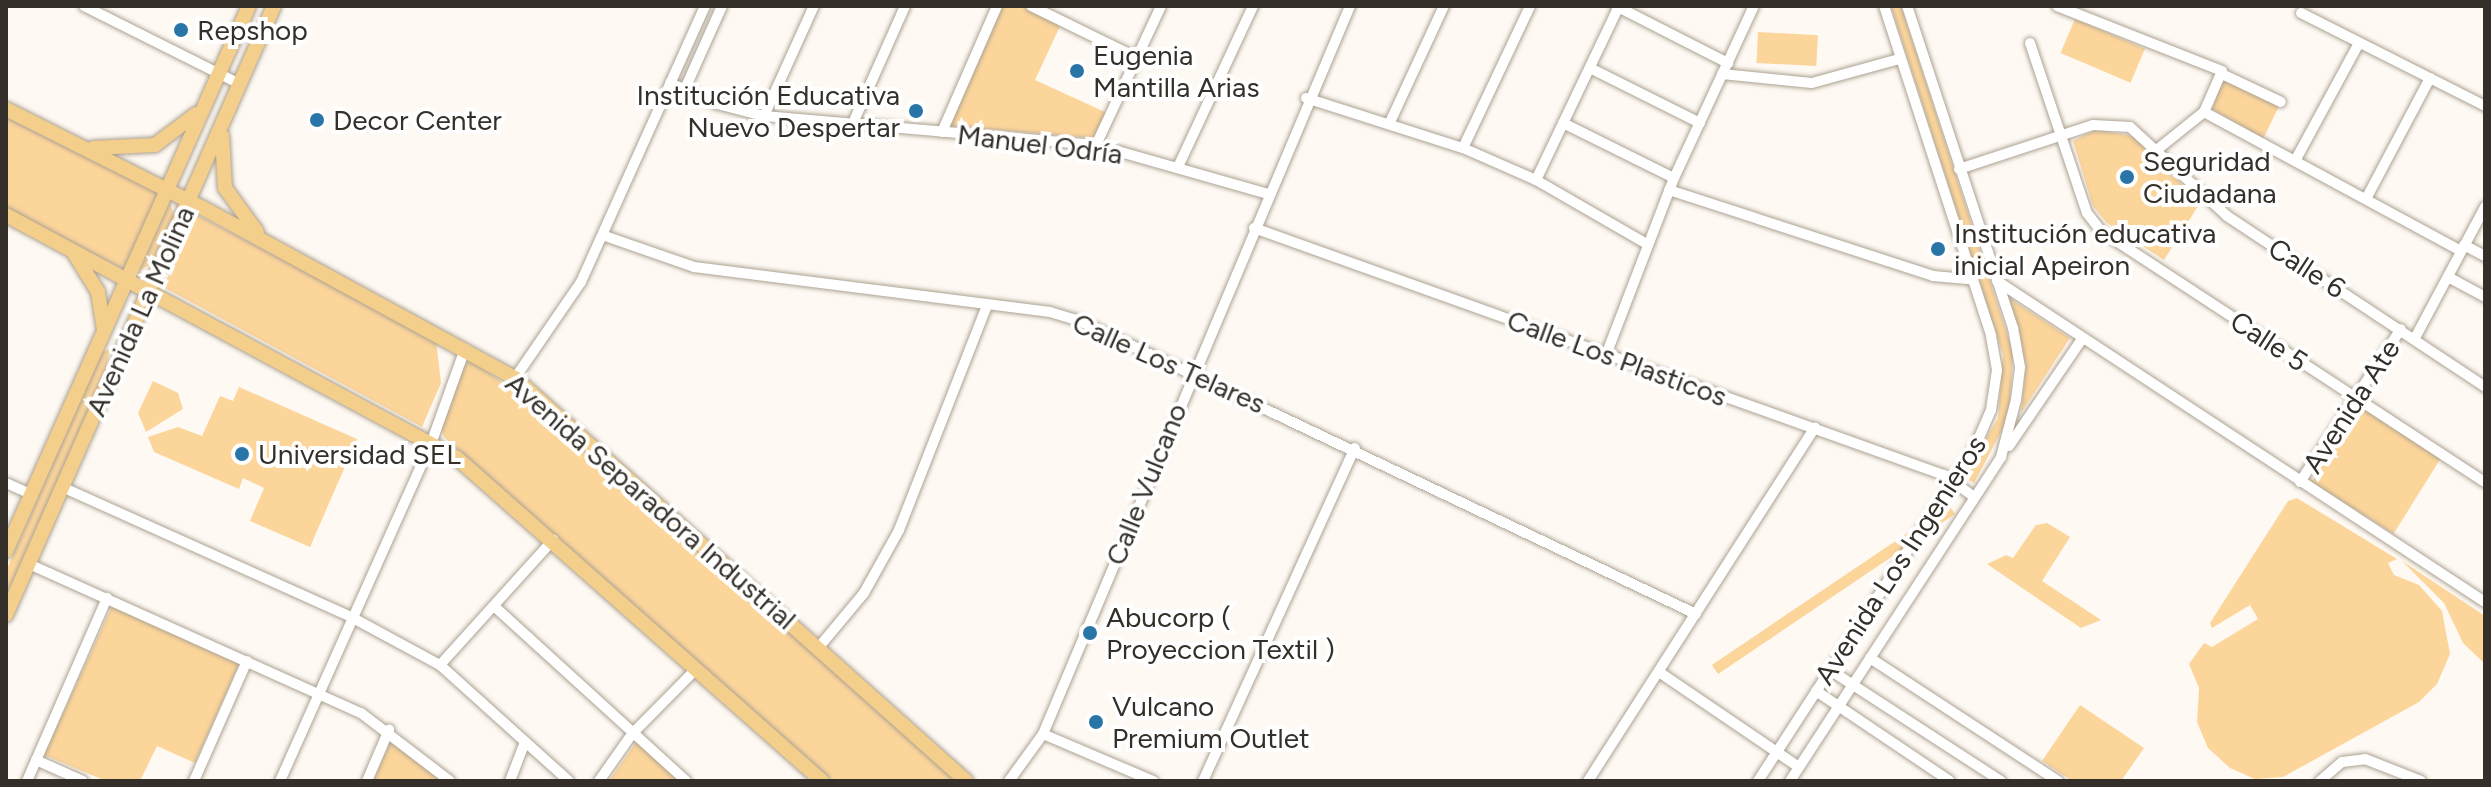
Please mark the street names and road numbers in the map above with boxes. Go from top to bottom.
street label: Manuel Odría [956,117,1124,171]
street label: Avenida La Molina [79,201,201,421]
street label: Calle 6 [2262,231,2352,305]
street label: Calle Los Plasticos [1503,303,1731,413]
street label: Calle 5 [2224,304,2314,378]
street label: Calle Los Telares [1068,306,1270,420]
street label: Avenida Ate [2295,333,2407,479]
street label: Avenida Separadora Industrial [499,366,803,636]
street label: Calle Vulcano [1098,398,1194,570]
street label: Avenida Los Ingenieros [1807,429,1993,691]

